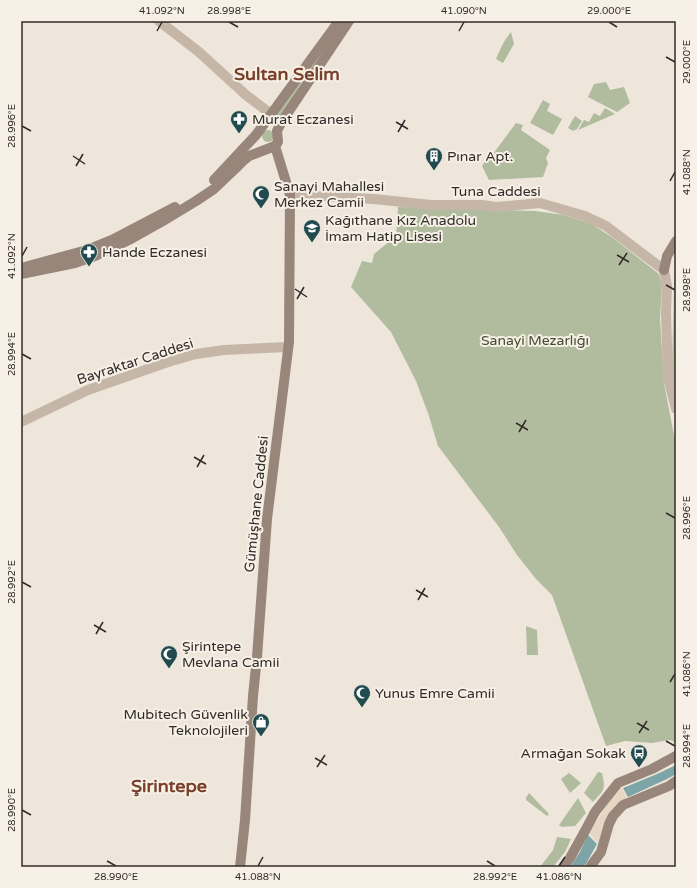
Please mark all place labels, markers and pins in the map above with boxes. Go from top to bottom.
pharmacy icon: Murat Eczanesi [229,109,249,134]
place label: Murat Eczanesi [252,111,354,128]
building icon: Pınar Apt. [424,146,444,171]
place label: Pınar Apt. [447,148,513,165]
place label: Sanayi Mahallesi Merkez Camii [274,178,384,211]
mosque icon: Sanayi Mahallesi Merkez Camii [251,184,271,209]
place label: Kağıthane Kız Anadolu İmam Hatip Lisesi [325,212,476,245]
school or university icon: Kağıthane Kız Anadolu İmam Hatip Lisesi [302,218,322,243]
pharmacy icon: Hande Eczanesi [79,242,99,267]
place label: Hande Eczanesi [102,244,207,261]
place label: Şirintepe Mevlana Camii [182,638,279,671]
mosque icon: Şirintepe Mevlana Camii [159,644,179,669]
mosque icon: Yunus Emre Camii [352,683,372,708]
place label: Yunus Emre Camii [375,685,495,702]
place label: Mubitech Güvenlik Teknolojileri [124,706,248,739]
shop icon: Mubitech Güvenlik Teknolojileri [251,712,271,737]
bus stop icon: Armağan Sokak [629,743,649,768]
place label: Armağan Sokak [521,745,626,762]

